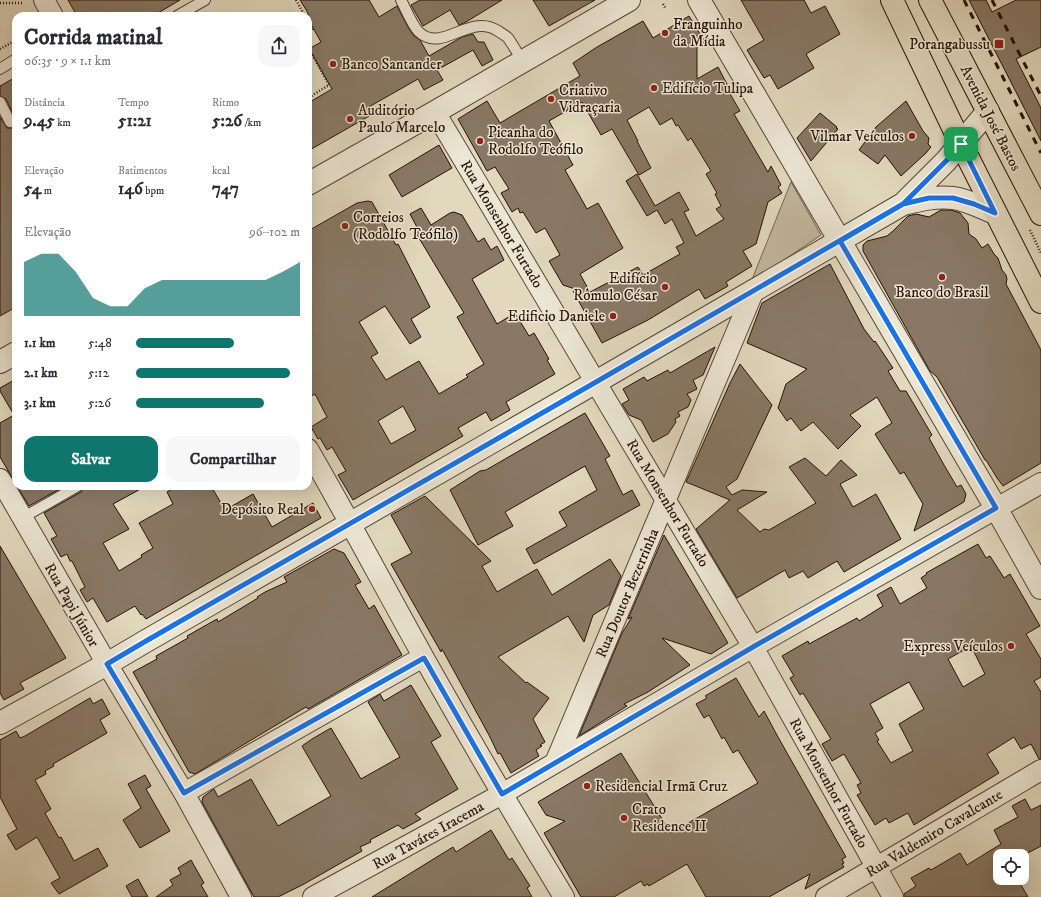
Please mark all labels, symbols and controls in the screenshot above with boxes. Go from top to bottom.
place label: Franguinho da Mídia [673,15,743,51]
text: Corrida matinal [24,24,162,51]
button: share [258,25,300,67]
marker: Franguinho da Mídia [660,28,670,38]
place label: Porangabussu [909,35,990,54]
marker: Porangabussu [993,38,1005,50]
text: 06:35 · 9 × 1.1 km [24,53,111,69]
place label: Banco Santander [341,55,442,74]
marker: Banco Santander [328,59,338,69]
street label: Avenida José Bastos [956,62,1025,174]
place label: Edifício Tulipa [662,79,754,98]
place label: Criativo Vidraçaria [558,81,621,117]
marker: Edifício Tulipa [649,83,659,93]
marker: Criativo Vidraçaria [546,94,556,104]
text: Distância [24,96,65,110]
text: Tempo [118,96,149,110]
text: Ritmo [212,96,239,110]
place label: Auditório Paulo Marcelo [358,101,445,137]
text: 9.45 [24,110,55,132]
text: 51:21 [118,110,152,132]
text: 5:26 [212,110,242,132]
marker: Auditório Paulo Marcelo [345,114,355,124]
text: km [55,116,71,130]
text: /km [242,116,261,130]
place label: Picanha do Rodolfo Teófilo [488,123,583,159]
place label: Vilmar Veículos [810,127,904,146]
pin [944,127,978,161]
marker: Vilmar Veículos [907,131,917,141]
icon: arrive [950,133,972,155]
marker: Picanha do Rodolfo Teófilo [475,136,485,146]
street label: Rua Monsenhor Furtado [456,157,547,292]
text: Elevação [24,164,64,178]
text: Batimentos [118,164,167,178]
text: kcal [212,164,230,178]
text: 54 [24,178,41,200]
text: 146 [118,178,143,200]
text: 747 [212,178,239,200]
text: m [41,184,52,198]
text: bpm [143,184,164,198]
place label: Correios (Rodolfo Teófilo) [353,208,458,244]
marker: Correios (Rodolfo Teófilo) [340,221,350,231]
text: Elevação [24,224,71,240]
text: 96–102 m [249,224,300,240]
place label: Edifício Rômulo César [573,269,657,305]
marker: Banco do Brasil [937,272,947,282]
marker: Edifício Rômulo César [660,282,670,292]
place label: Banco do Brasil [895,283,989,302]
place label: Edificio Daniele [508,307,605,326]
marker: Edificio Daniele [608,311,618,321]
text: 1.1 km [24,335,56,351]
text: 5:48 [88,335,112,351]
text: 2.1 km [24,365,57,381]
text: 5:12 [88,365,109,381]
text: 3.1 km [24,395,56,411]
text: 5:26 [88,395,111,411]
button: Salvar [24,436,158,482]
button: Compartilhar [166,436,300,482]
street label: Rua Monsenhor Furtado [622,436,713,571]
place label: Depósito Real [221,500,304,519]
marker: Depósito Real [307,504,317,514]
street label: Rua Doutor Bezerrinha [592,525,664,661]
street label: Rua Papi Júnior [40,560,103,651]
place label: Express Veículos [903,637,1003,656]
marker: Express Veículos [1006,641,1016,651]
street label: Rua Monsenhor Furtado [785,715,872,852]
place label: Residencial Irmã Cruz [595,777,728,796]
marker: Residencial Irmã Cruz [582,781,592,791]
street label: Rua Valdemiro Cavalcante [862,785,1006,882]
street label: Rua Taváres Iracema [369,797,488,874]
place label: Crato Residence II [632,800,707,836]
marker: Crato Residence II [619,813,629,823]
map controls [993,849,1029,885]
button: locate [993,849,1029,885]

